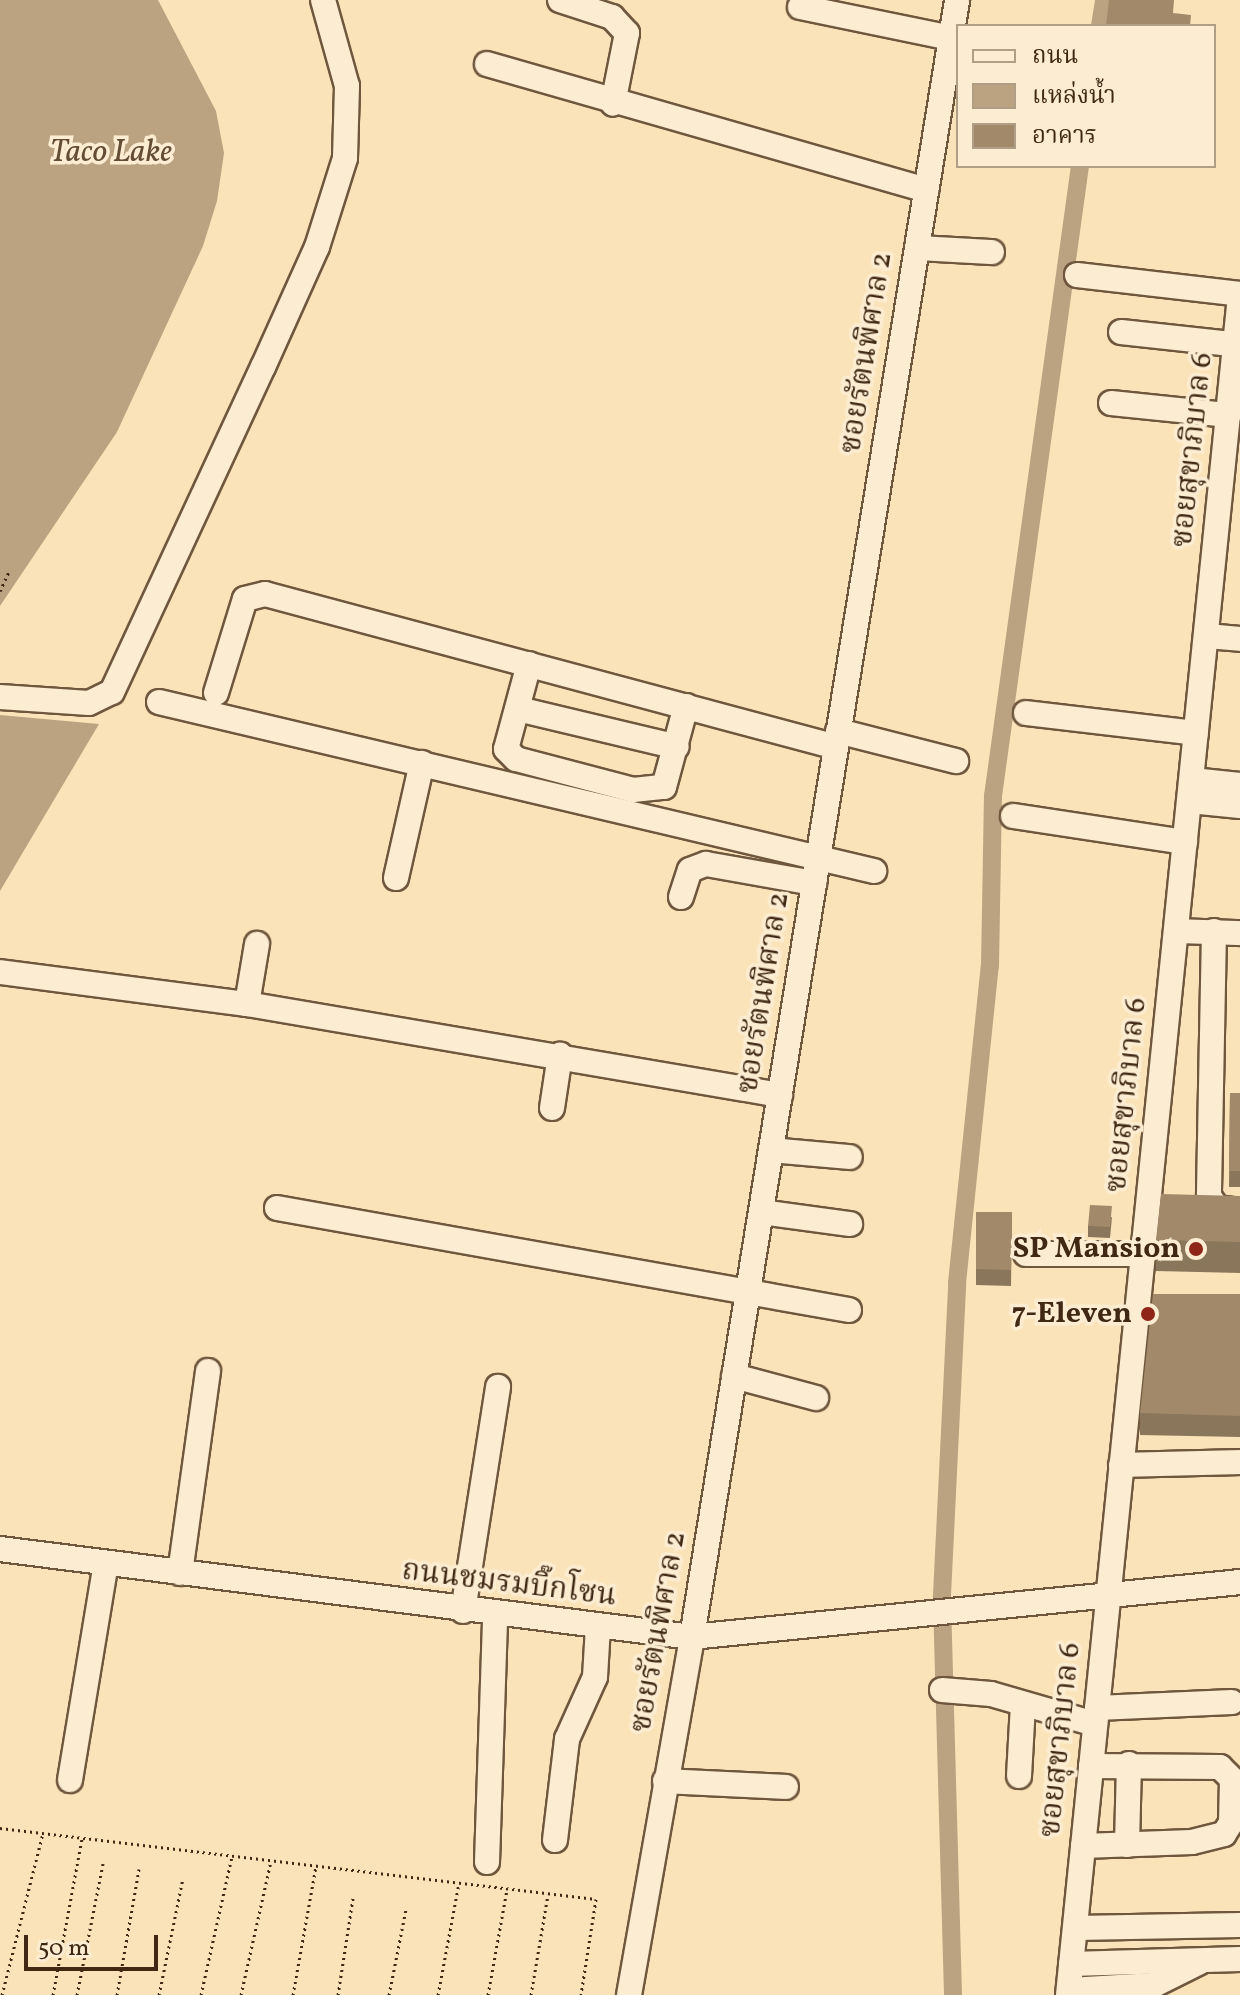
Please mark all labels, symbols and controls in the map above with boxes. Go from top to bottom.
legend [956,24,1216,168]
text: ถนน [1032,40,1078,74]
text: แหล่งน้ำ [1032,80,1116,114]
text: อาคาร [1032,120,1097,154]
water label: Taco Lake [50,134,172,172]
street label: ซอยรัตนพิศาล 2 [833,250,901,456]
street label: ซอยสุขาภิบาล 6 [1165,351,1221,549]
street label: ซอยรัตนพิศาล 2 [730,890,798,1096]
street label: ซอยสุขาภิบาล 6 [1099,996,1155,1194]
place label: SP Mansion [1013,1231,1180,1267]
marker: SP Mansion [1187,1240,1205,1258]
place label: 7-Eleven [1012,1296,1132,1332]
marker: 7-Eleven [1139,1305,1157,1323]
street label: ซอยรัตนพิศาล 2 [624,1529,694,1735]
street label: ถนนชมรมบิ๊กโซน [400,1553,618,1615]
street label: ซอยสุขาภิบาล 6 [1033,1641,1089,1839]
scale bar [28,1919,162,1969]
text: 50 m [38,1932,90,1966]

